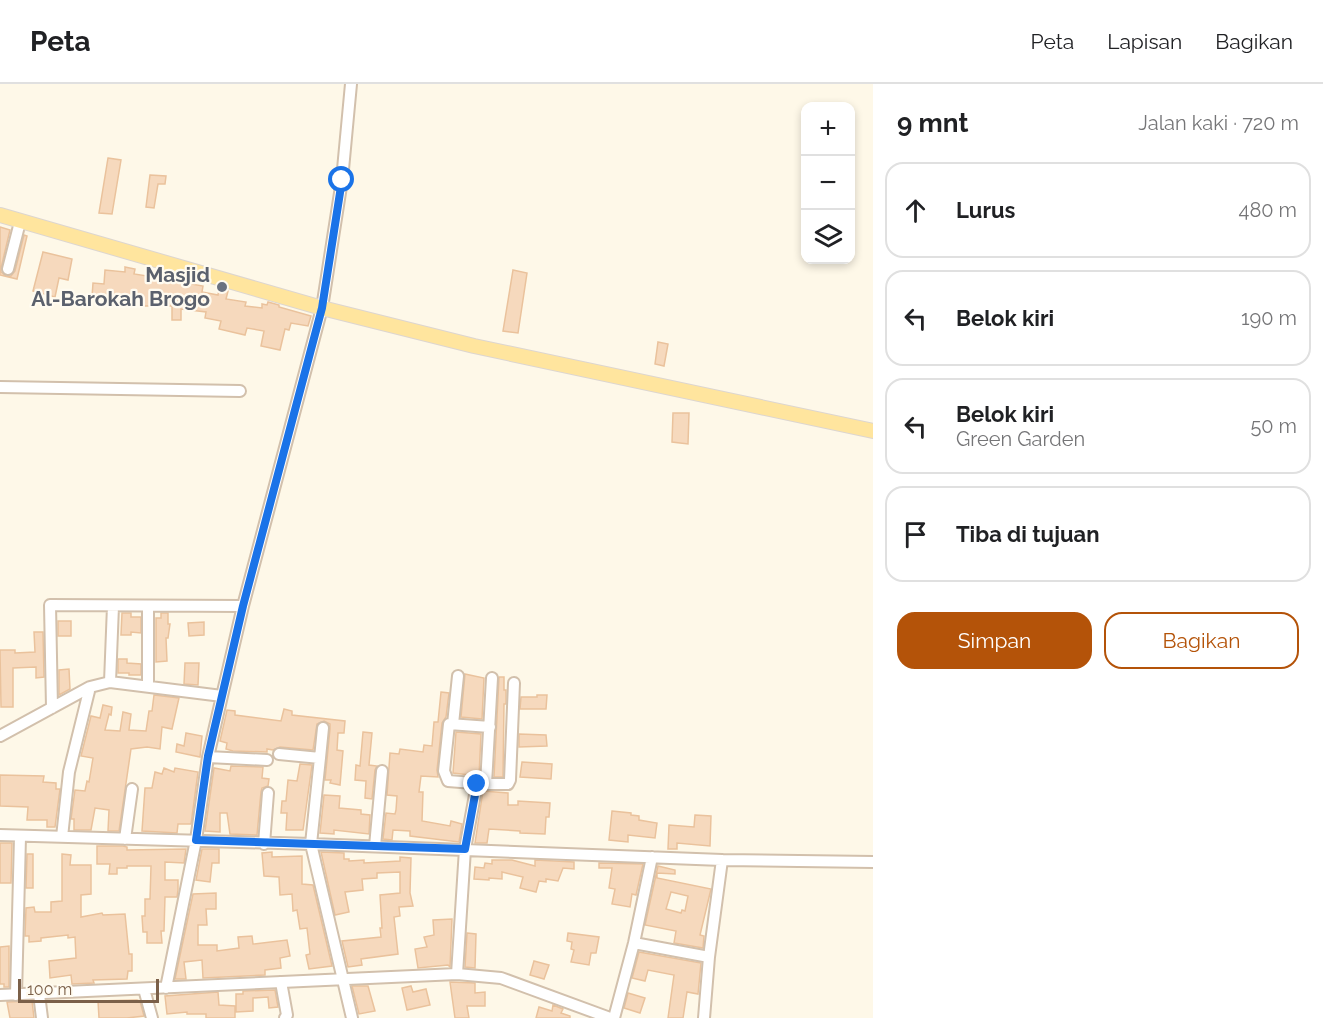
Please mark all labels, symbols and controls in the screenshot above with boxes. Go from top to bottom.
text: Peta [30,25,91,58]
text: Peta [1031,29,1074,54]
text: Lapisan [1107,29,1182,54]
text: Bagikan [1215,29,1293,54]
map controls [801,102,855,264]
button: + [801,102,855,156]
text: 9 mnt [897,108,968,138]
text: Jalan kaki · 720 m [1138,111,1299,135]
button: − [801,156,855,210]
route start [328,166,354,192]
icon: ahead [899,194,932,227]
text: Lurus [956,197,1015,223]
text: 480 m [1239,198,1297,222]
button: layers [801,210,855,264]
place label: Masjid Al-Barokah Brogo [31,262,210,311]
marker: Masjid Al-Barokah Brogo [215,280,229,294]
icon: left [899,302,932,335]
text: Belok kiri [956,305,1054,331]
text: 190 m [1241,306,1297,330]
text: Belok kiri [956,401,1054,427]
icon: left [899,410,932,443]
text: 50 m [1250,414,1297,438]
text: Green Garden [956,427,1085,451]
icon: arrive [899,518,932,551]
text: Tiba di tujuan [956,521,1099,547]
button: Simpan [897,612,1092,669]
button: Bagikan [1104,612,1299,669]
route end [463,770,489,796]
scale bar [18,976,159,1004]
text: 100 m [27,980,72,999]

